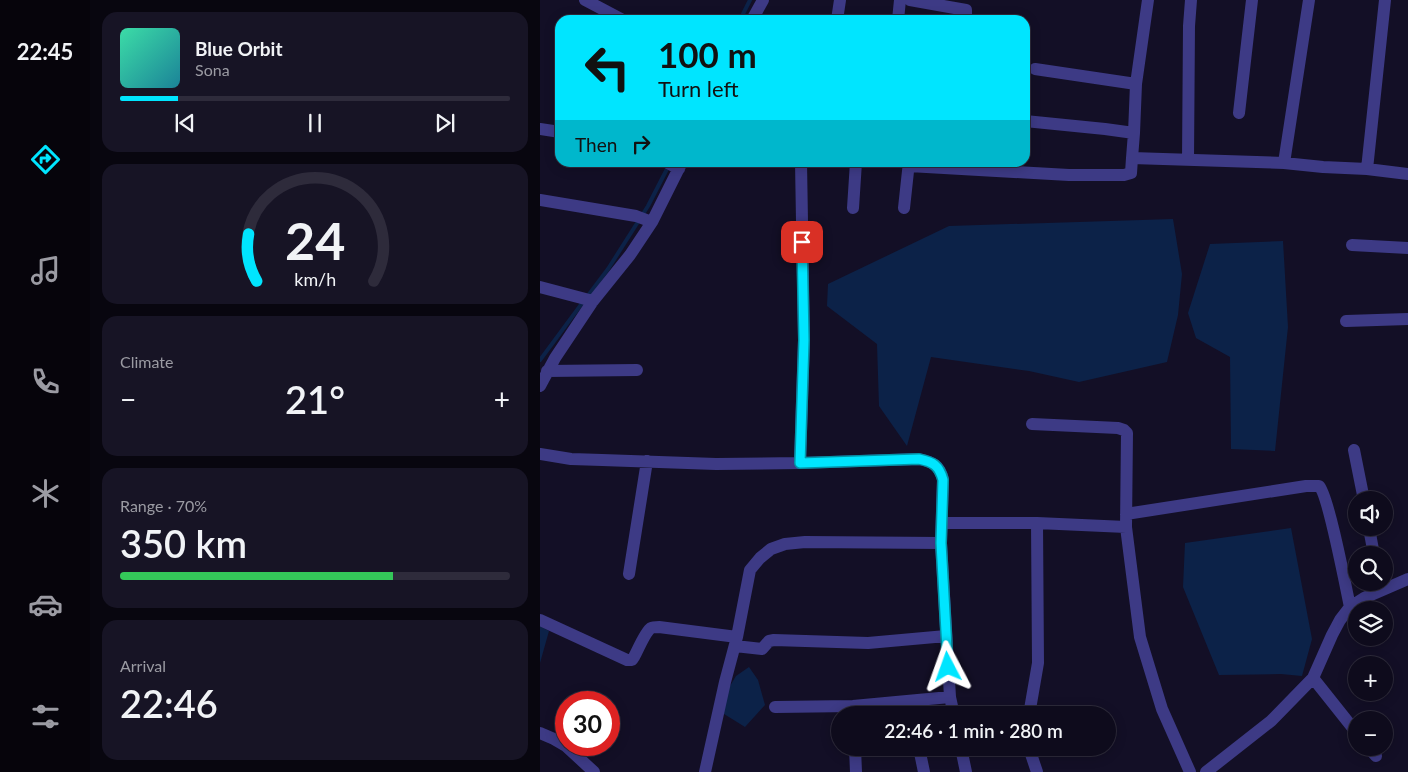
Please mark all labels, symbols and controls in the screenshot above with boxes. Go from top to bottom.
text: 100 m [658,33,757,75]
icon: left [575,35,640,100]
text: Blue Orbit [195,37,283,60]
text: 22:45 [17,38,73,65]
text: Sona [195,60,230,79]
text: Turn left [658,75,739,102]
icon: previous [171,109,199,137]
icon: pause [301,109,329,137]
icon: next [431,109,459,137]
icon: right [627,130,655,158]
text: Then [575,133,617,156]
icon: directions [28,142,63,177]
text: 24 [285,209,345,271]
pin [781,221,823,263]
icon: arrive [788,228,816,256]
icon: music [28,253,63,288]
text: km/h [294,268,336,290]
text: Climate [120,352,173,371]
icon: phone [28,364,63,399]
text: 21° [285,376,345,422]
text: − [120,382,136,416]
text: + [494,382,510,416]
icon: climate [28,476,63,511]
map controls [1348,491,1393,756]
button: sound [1348,491,1393,536]
text: Range · 70% [120,496,207,515]
text: 350 km [120,520,247,566]
button: search [1348,546,1393,591]
icon: car [28,587,63,622]
button: layers [1348,601,1393,646]
position arrow [921,640,973,692]
text: Arrival [120,656,166,675]
button: + [1348,656,1393,701]
text: 22:46 [120,680,218,726]
speed limit sign: 30 [555,691,620,756]
icon: filters [28,699,63,734]
button: − [1348,711,1393,756]
text: 22:46 · 1 min · 280 m [884,719,1063,742]

